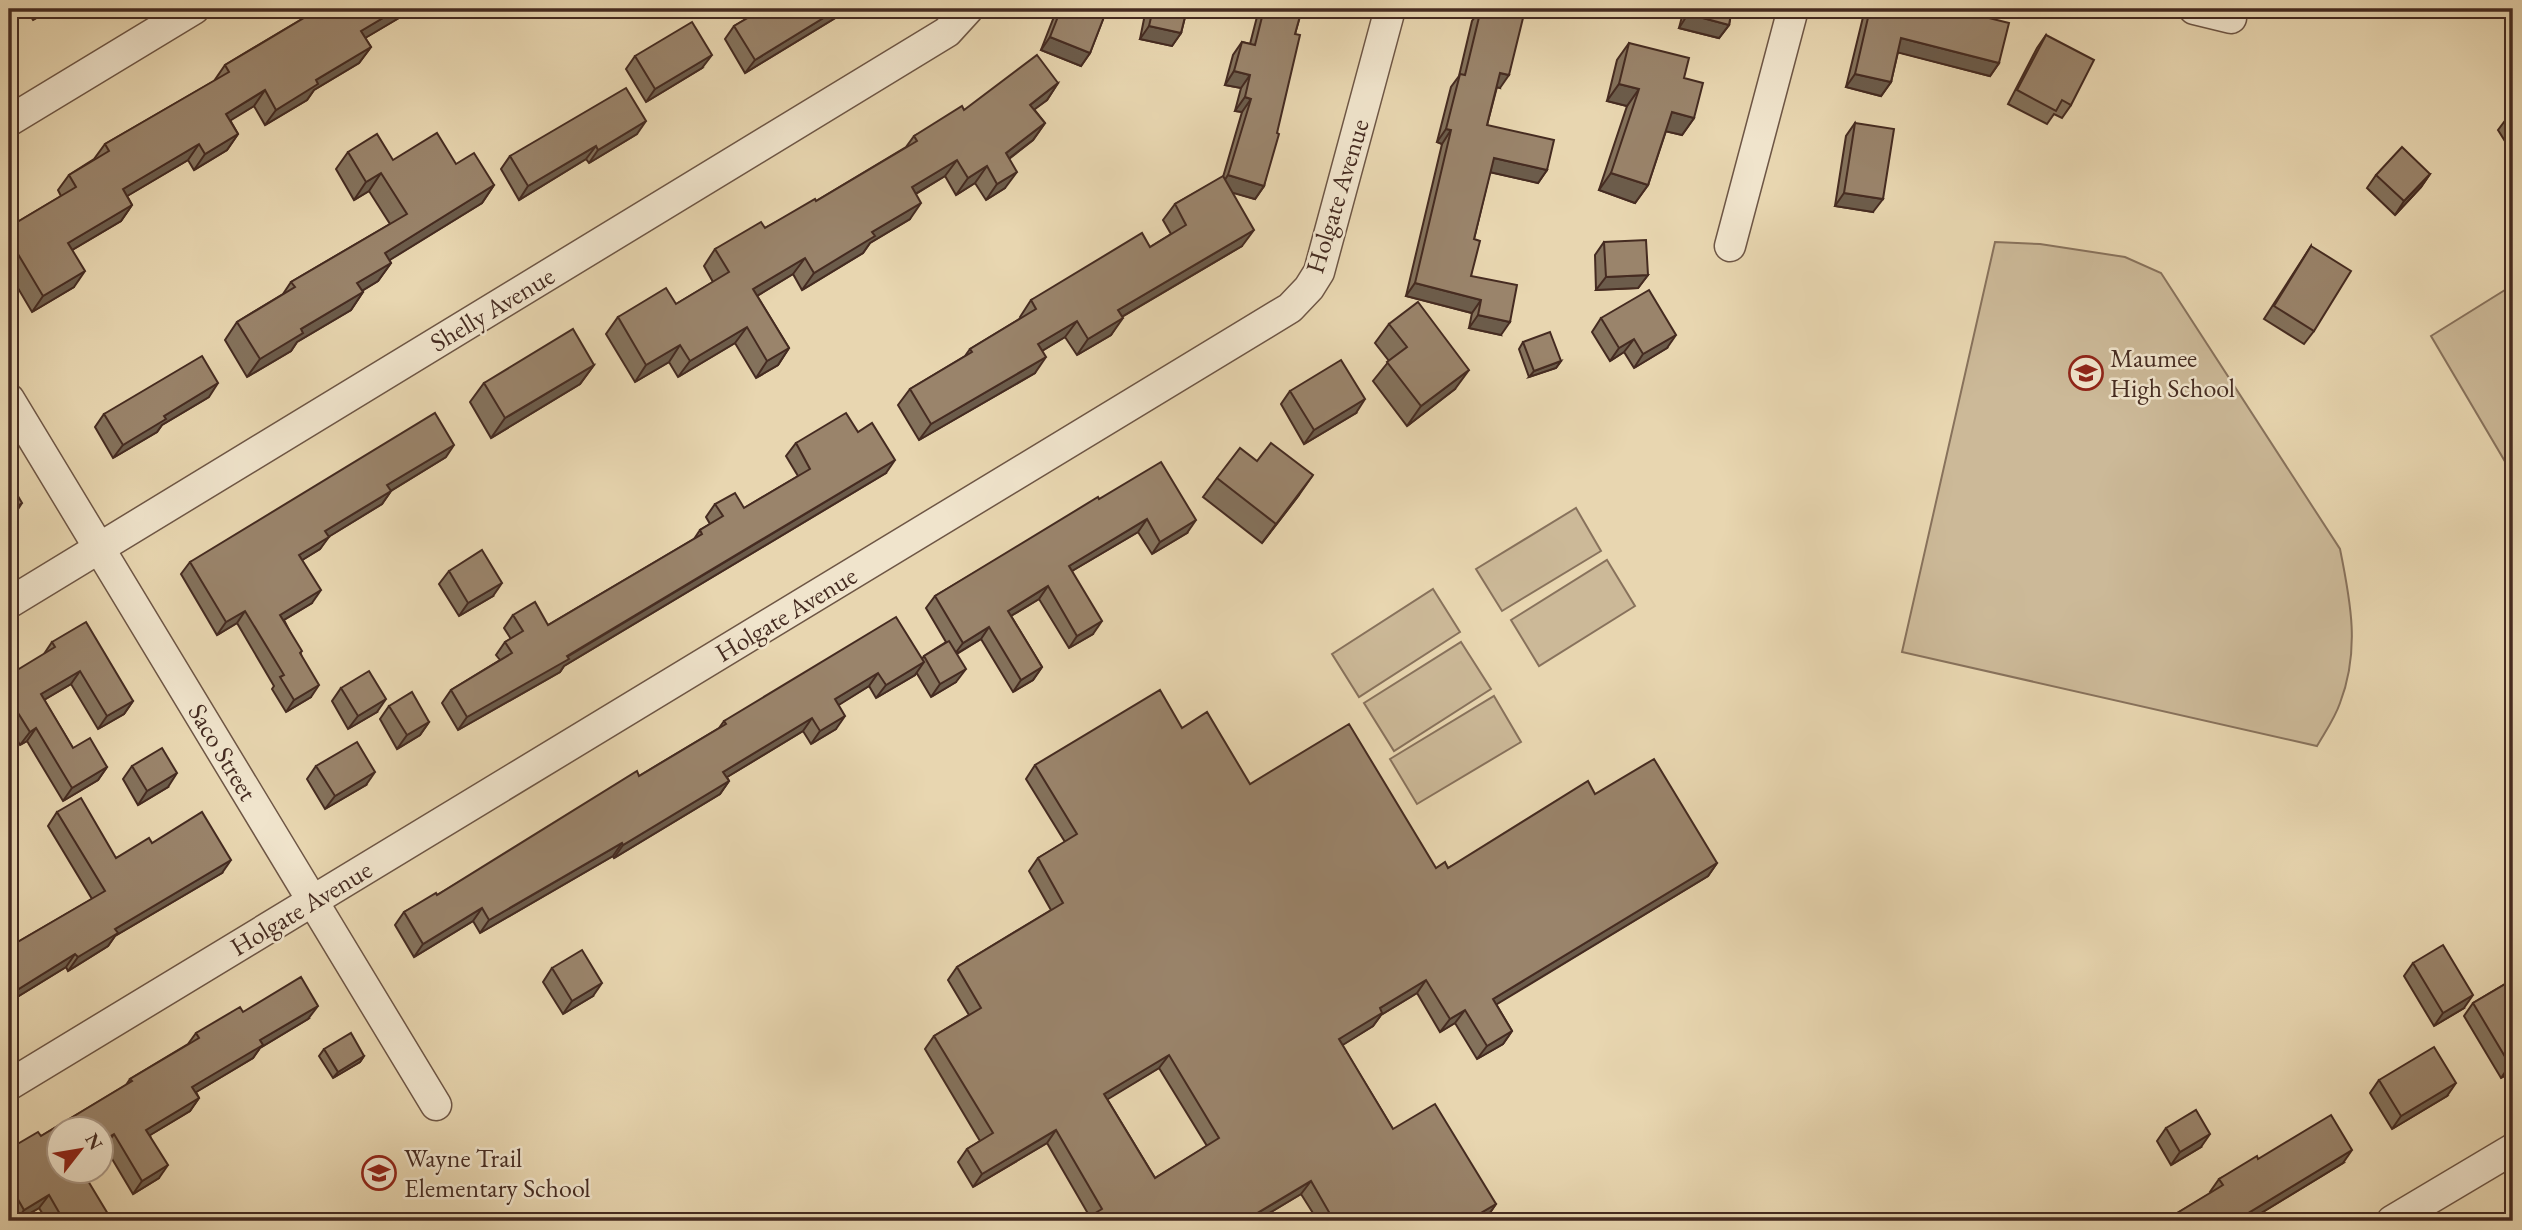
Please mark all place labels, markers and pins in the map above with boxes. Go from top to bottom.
place label: Maumee High School [2110,341,2235,405]
school or university icon: Maumee High School [2067,354,2105,392]
place label: Wayne Trail Elementary School [404,1141,591,1205]
school or university icon: Wayne Trail Elementary School [360,1154,398,1192]

